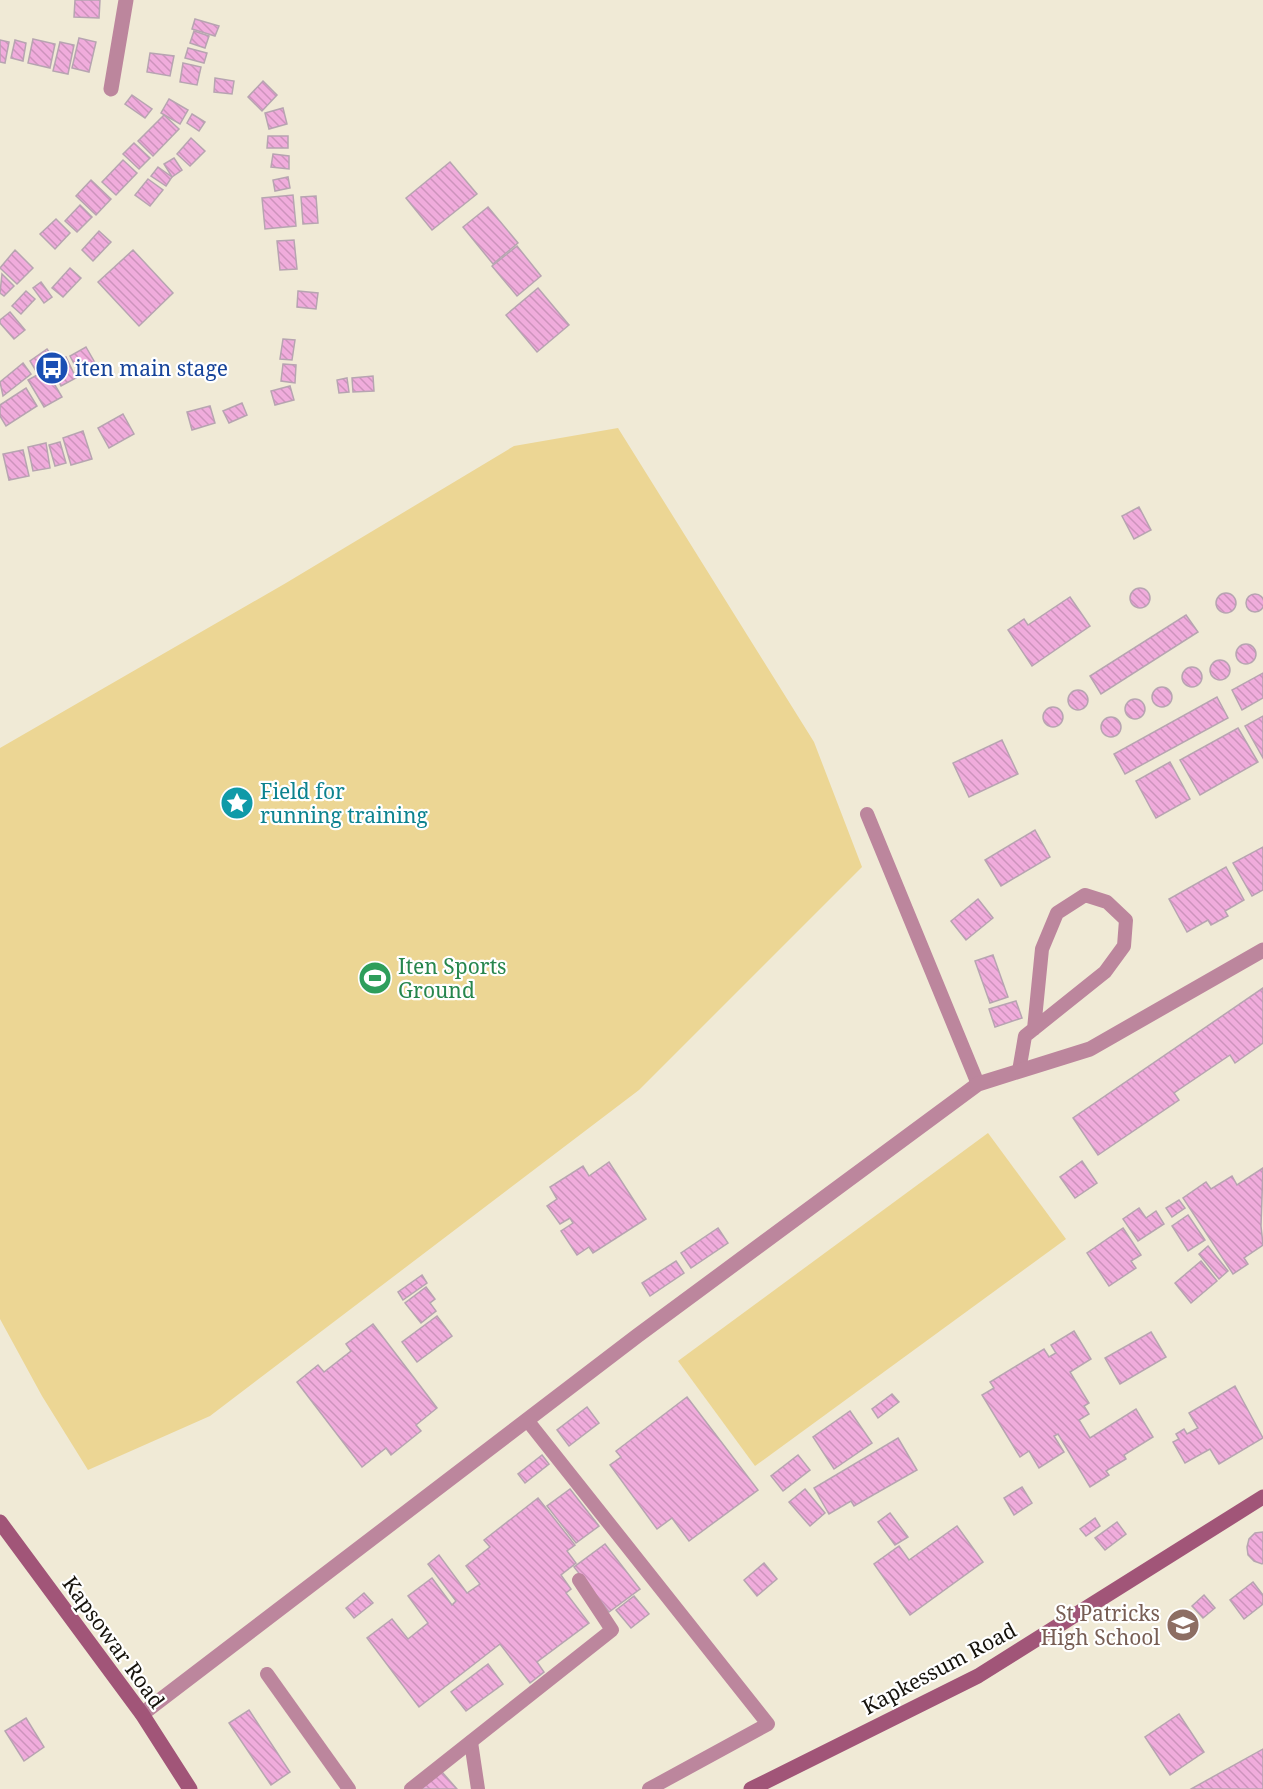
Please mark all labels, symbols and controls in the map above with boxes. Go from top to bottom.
bus stop icon: iten main stage [34,350,70,386]
place label: iten main stage [75,354,228,382]
place label: Field for running training [260,777,429,829]
place icon: Field for running training [219,785,255,821]
place label: Iten Sports Ground [398,952,507,1004]
sports icon: Iten Sports Ground [357,960,393,996]
street label: Kapsowar Road [57,1570,171,1714]
place label: St Patricks High School [1041,1599,1160,1651]
school or university icon: St Patricks High School [1165,1607,1201,1643]
street label: Kapkessum Road [857,1616,1021,1720]

